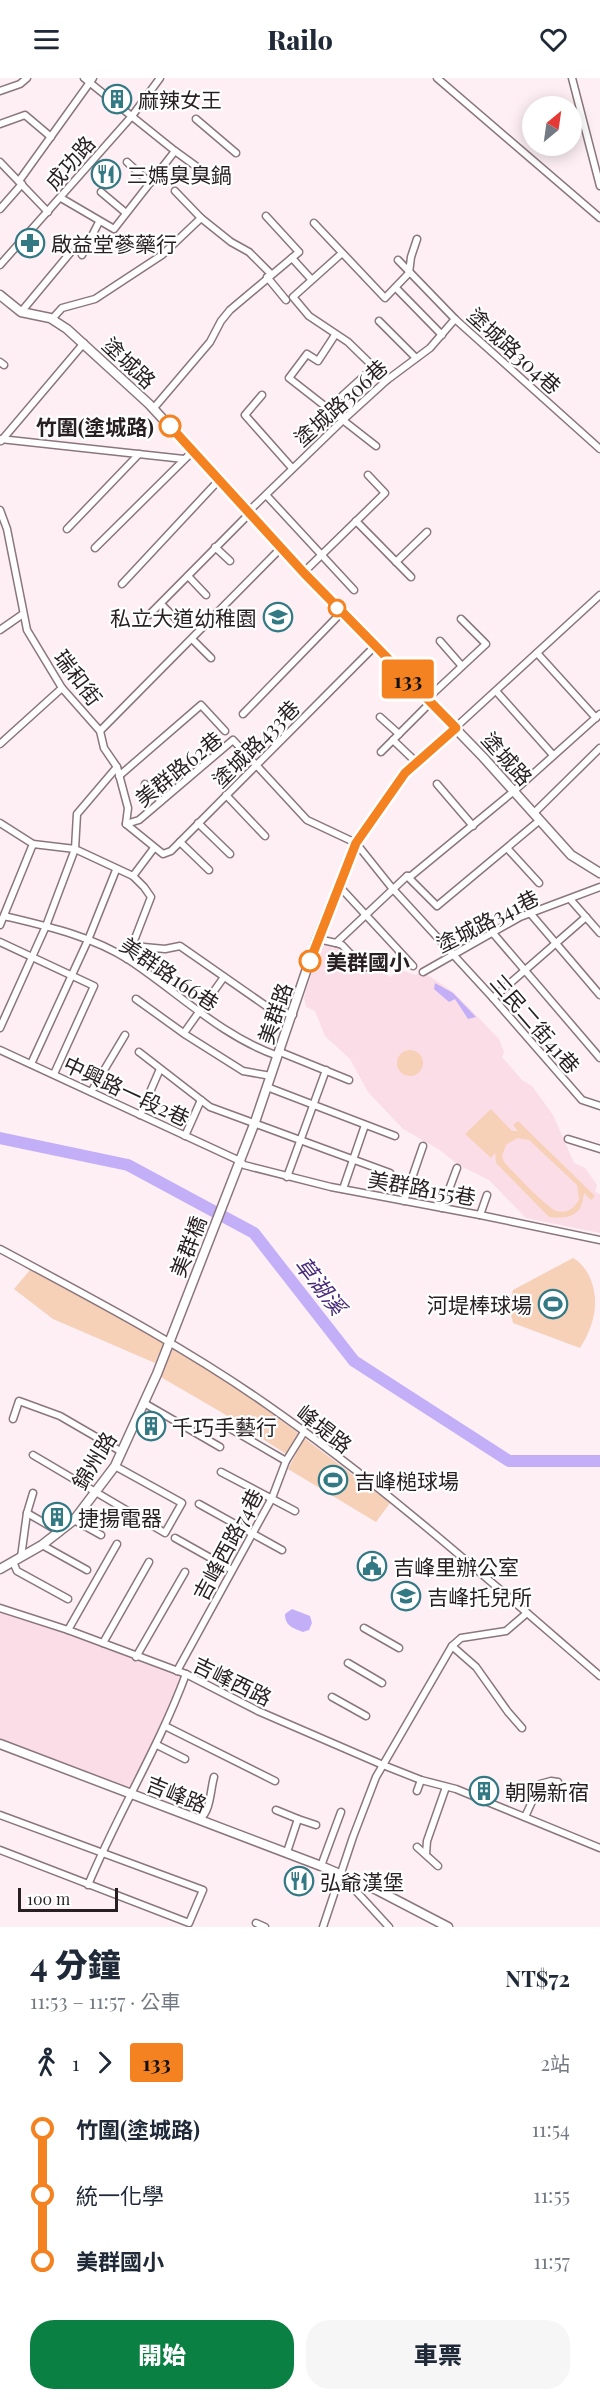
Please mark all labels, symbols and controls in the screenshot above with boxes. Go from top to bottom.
text: Railo [267,21,333,57]
icon: menu [30,23,63,56]
icon: heart [537,23,570,56]
building icon: 麻辣女王 [101,83,133,115]
place label: 麻辣女王 [138,85,222,113]
north arrow [522,96,582,156]
map controls [522,96,582,156]
street label: 成功路 [38,129,100,195]
restaurant icon: 三媽臭臭鍋 [90,158,122,190]
place label: 三媽臭臭鍋 [127,160,232,188]
pharmacy icon: 啟益堂蔘藥行 [14,227,46,259]
place label: 啟益堂蔘藥行 [51,229,177,257]
street label: 塗城路304巷 [462,301,568,399]
street label: 塗城路 [97,330,163,394]
street label: 塗城路306巷 [287,352,393,452]
place label: 竹圍(塗城路) [36,412,154,440]
marker: 竹圍(塗城路) [159,415,181,437]
unlabelled marker [328,599,346,617]
school or university icon: 私立大道幼稚園 [262,601,294,633]
place label: 私立大道幼稚園 [110,603,257,631]
street label: 瑞和街 [49,643,109,711]
line badge: 133 [374,660,442,698]
text: 133 [394,665,422,693]
street label: 塗城路433巷 [205,693,305,793]
street label: 美群路62巷 [128,724,228,812]
street label: 塗城路 [477,725,539,791]
street label: 塗城路341巷 [431,882,543,958]
street label: 美群路166巷 [115,930,225,1016]
place label: 美群國小 [326,947,410,975]
marker: 美群國小 [299,950,321,972]
street label: 三民二街41巷 [485,967,587,1079]
street label: 美群路 [251,979,297,1047]
street label: 中興路一段2巷 [59,1049,195,1131]
street label: 美群路155巷 [366,1164,478,1210]
street label: 美群橋 [163,1212,211,1280]
water label: 草湖溪 [289,1250,355,1323]
sports icon: 河堤棒球場 [537,1288,569,1320]
place label: 河堤棒球場 [427,1290,532,1318]
street label: 峰堤路 [292,1398,358,1458]
building icon: 千巧手藝行 [135,1410,167,1442]
place label: 千巧手藝行 [172,1412,277,1440]
street label: 錦州路 [64,1426,122,1494]
sports icon: 吉峰槌球場 [317,1464,349,1496]
place label: 吉峰槌球場 [354,1466,459,1494]
street label: 吉峰西路74巷 [186,1483,268,1605]
building icon: 捷揚電器 [41,1501,73,1533]
place label: 捷揚電器 [78,1503,162,1531]
public building icon: 吉峰里辦公室 [356,1550,388,1582]
place label: 吉峰里辦公室 [393,1552,519,1580]
school or university icon: 吉峰托兒所 [390,1580,422,1612]
place label: 吉峰托兒所 [427,1582,532,1610]
street label: 吉峰西路 [189,1649,277,1711]
street label: 吉峰路 [143,1768,211,1818]
building icon: 朝陽新宿 [468,1775,500,1807]
place label: 朝陽新宿 [505,1777,589,1805]
restaurant icon: 弘爺漢堡 [283,1865,315,1897]
place label: 弘爺漢堡 [320,1867,404,1895]
scale bar [18,1885,118,1912]
text: 100 m [27,1888,70,1909]
text: 4 分鐘 [30,1941,121,1985]
text: NT$72 [505,1963,570,1993]
text: 11:53 – 11:57 · 公車 [30,1987,180,2014]
icon: walk [30,2046,63,2079]
icon: forward [88,2046,121,2079]
text: 133 [142,2048,171,2076]
text: 1 [72,2049,79,2076]
text: 2站 [540,2049,570,2076]
text: 竹圍(塗城路) [76,2114,200,2144]
text: 11:54 [532,2115,570,2142]
text: 統一化學 [76,2180,164,2210]
text: 11:55 [533,2181,570,2208]
text: 美群國小 [76,2246,164,2276]
text: 11:57 [533,2247,570,2274]
button: 開始 [30,2320,294,2389]
button: 車票 [306,2320,570,2389]

